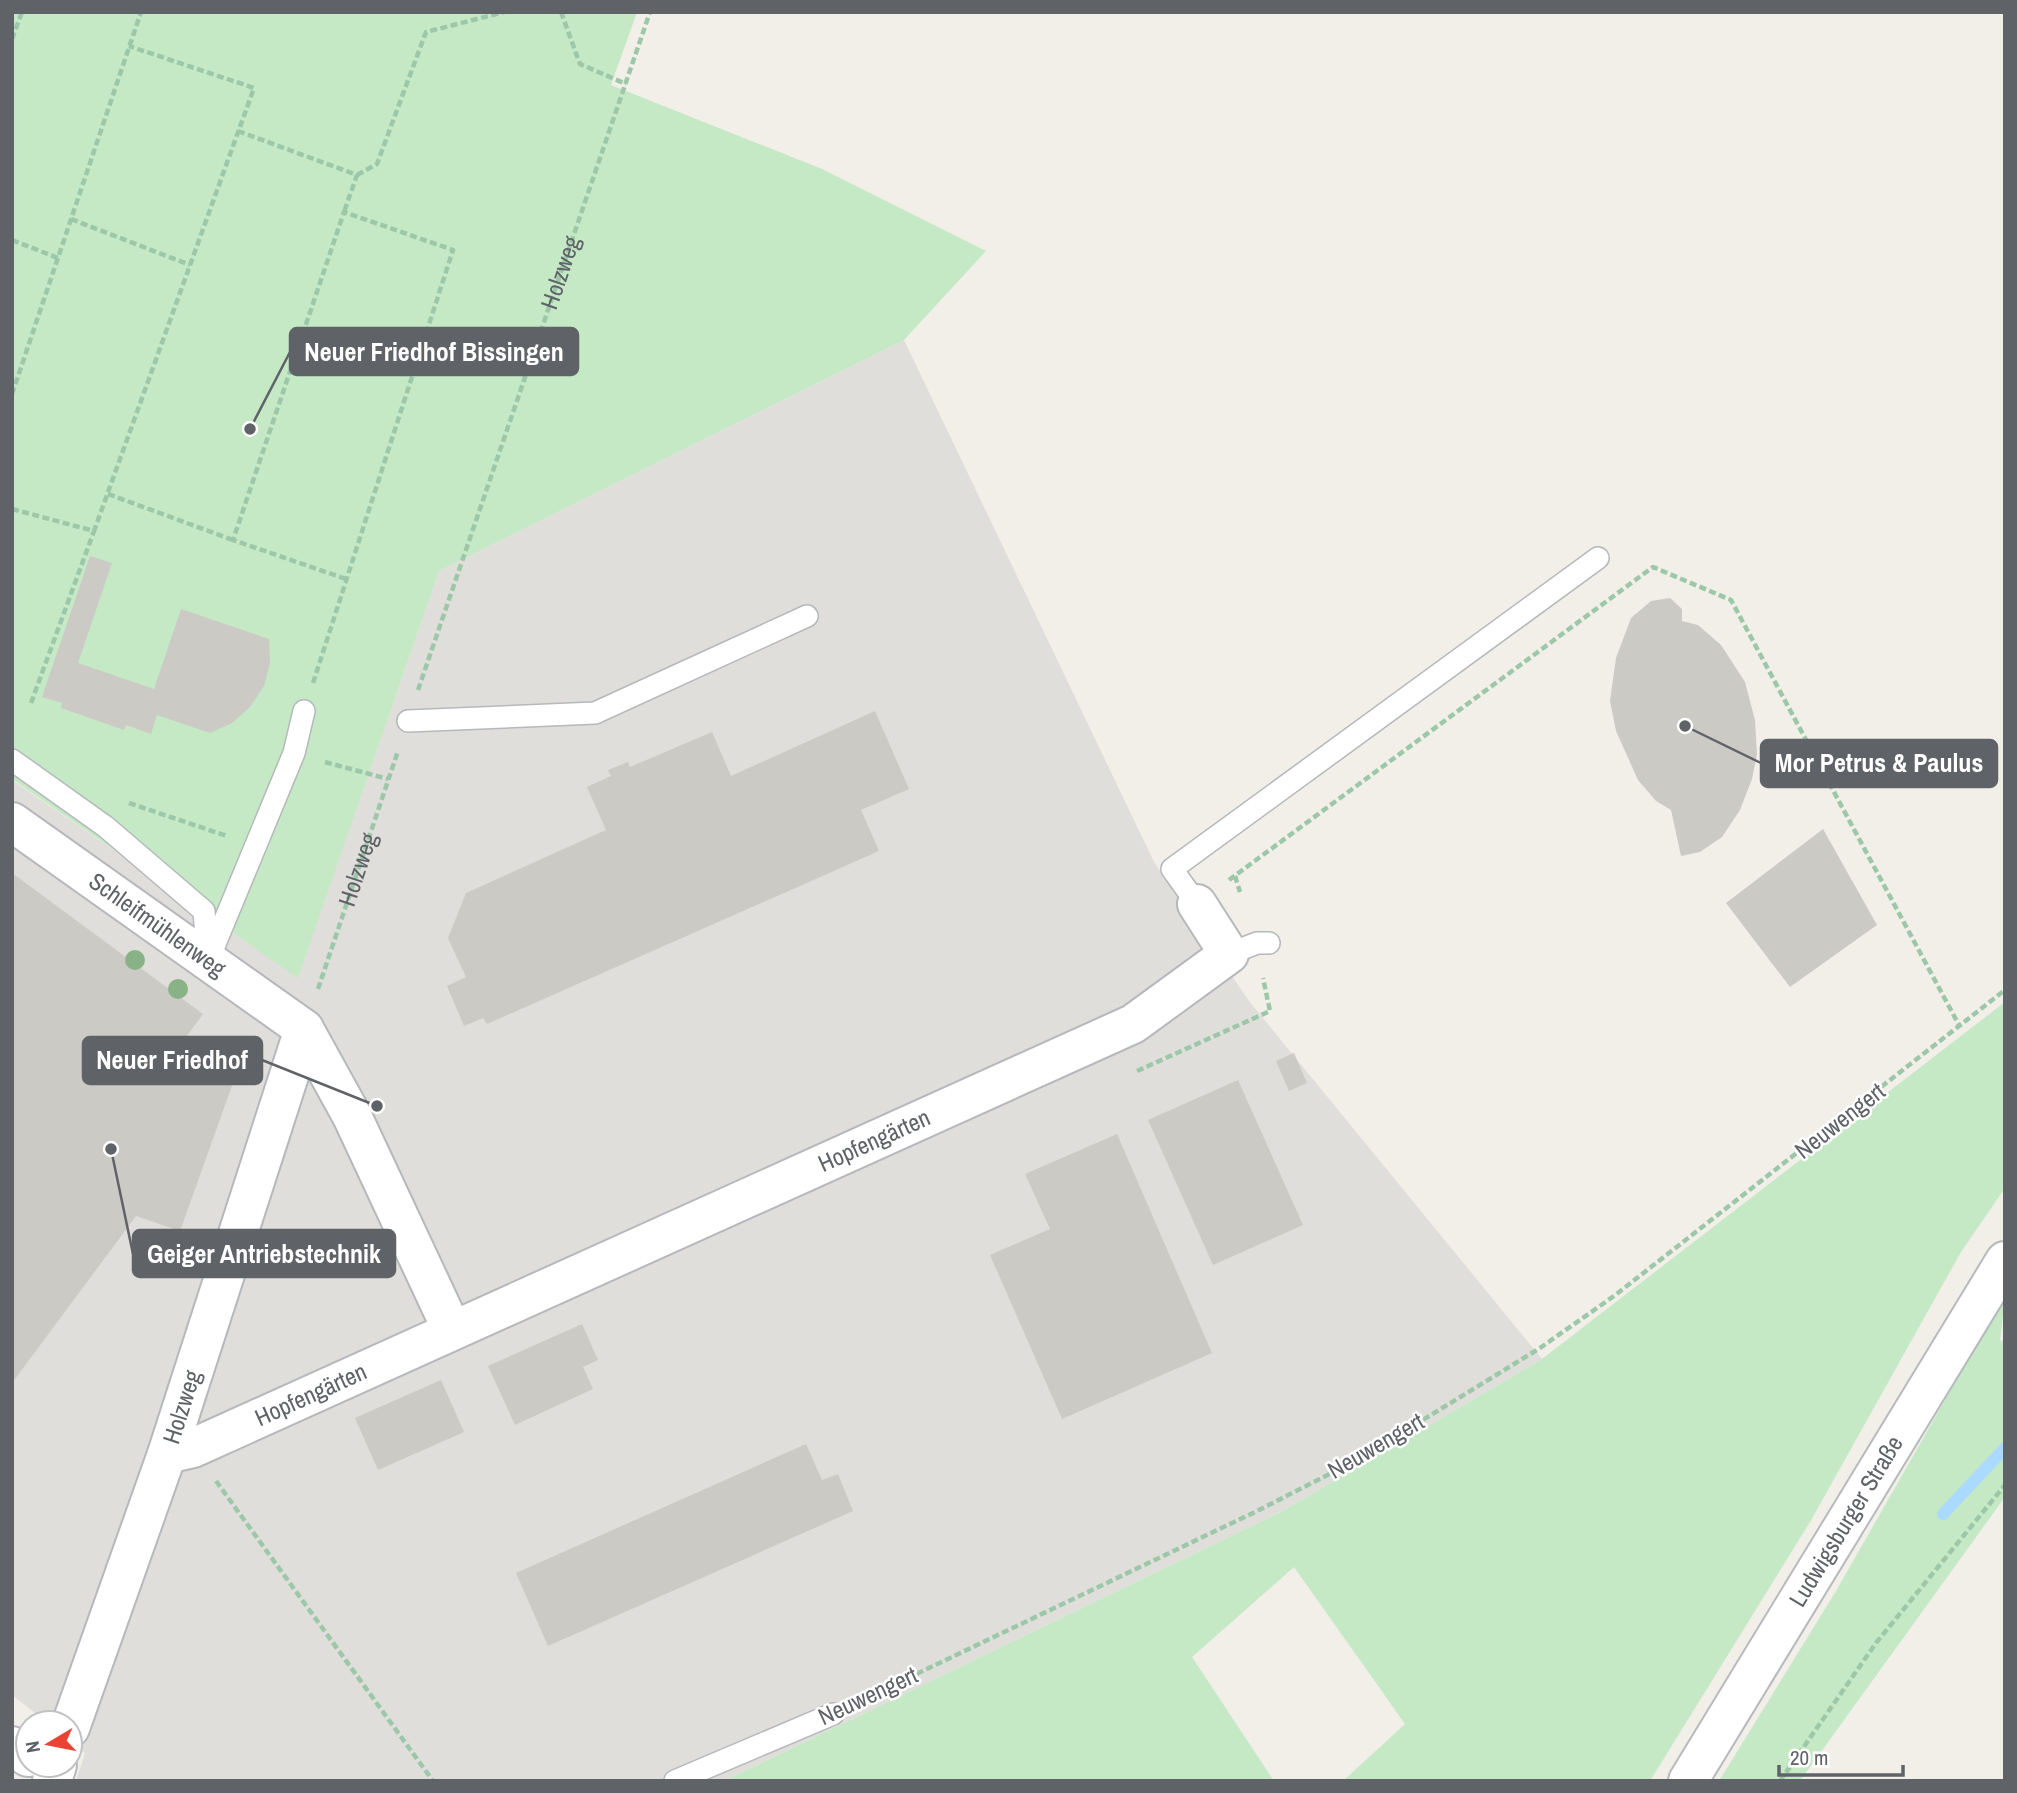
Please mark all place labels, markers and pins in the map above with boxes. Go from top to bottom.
callout: Neuer Friedhof Bissingen [290,328,578,375]
callout: Mor Petrus & Paulus [1761,740,1997,787]
callout: Neuer Friedhof [83,1037,262,1084]
callout: Geiger Antriebstechnik [133,1230,395,1277]

